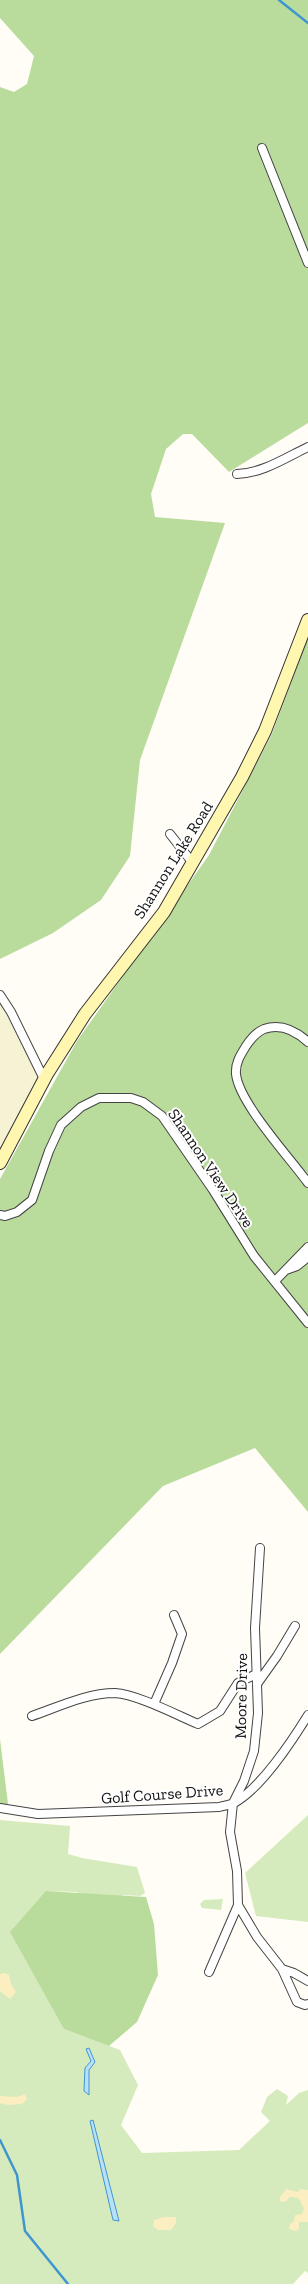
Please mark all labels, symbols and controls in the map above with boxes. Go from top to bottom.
street label: Shannon Lake Road [129,798,217,922]
street label: Shannon View Drive [164,1105,258,1231]
street label: Moore Drive [231,1653,251,1739]
street label: Golf Course Drive [100,1780,224,1808]

